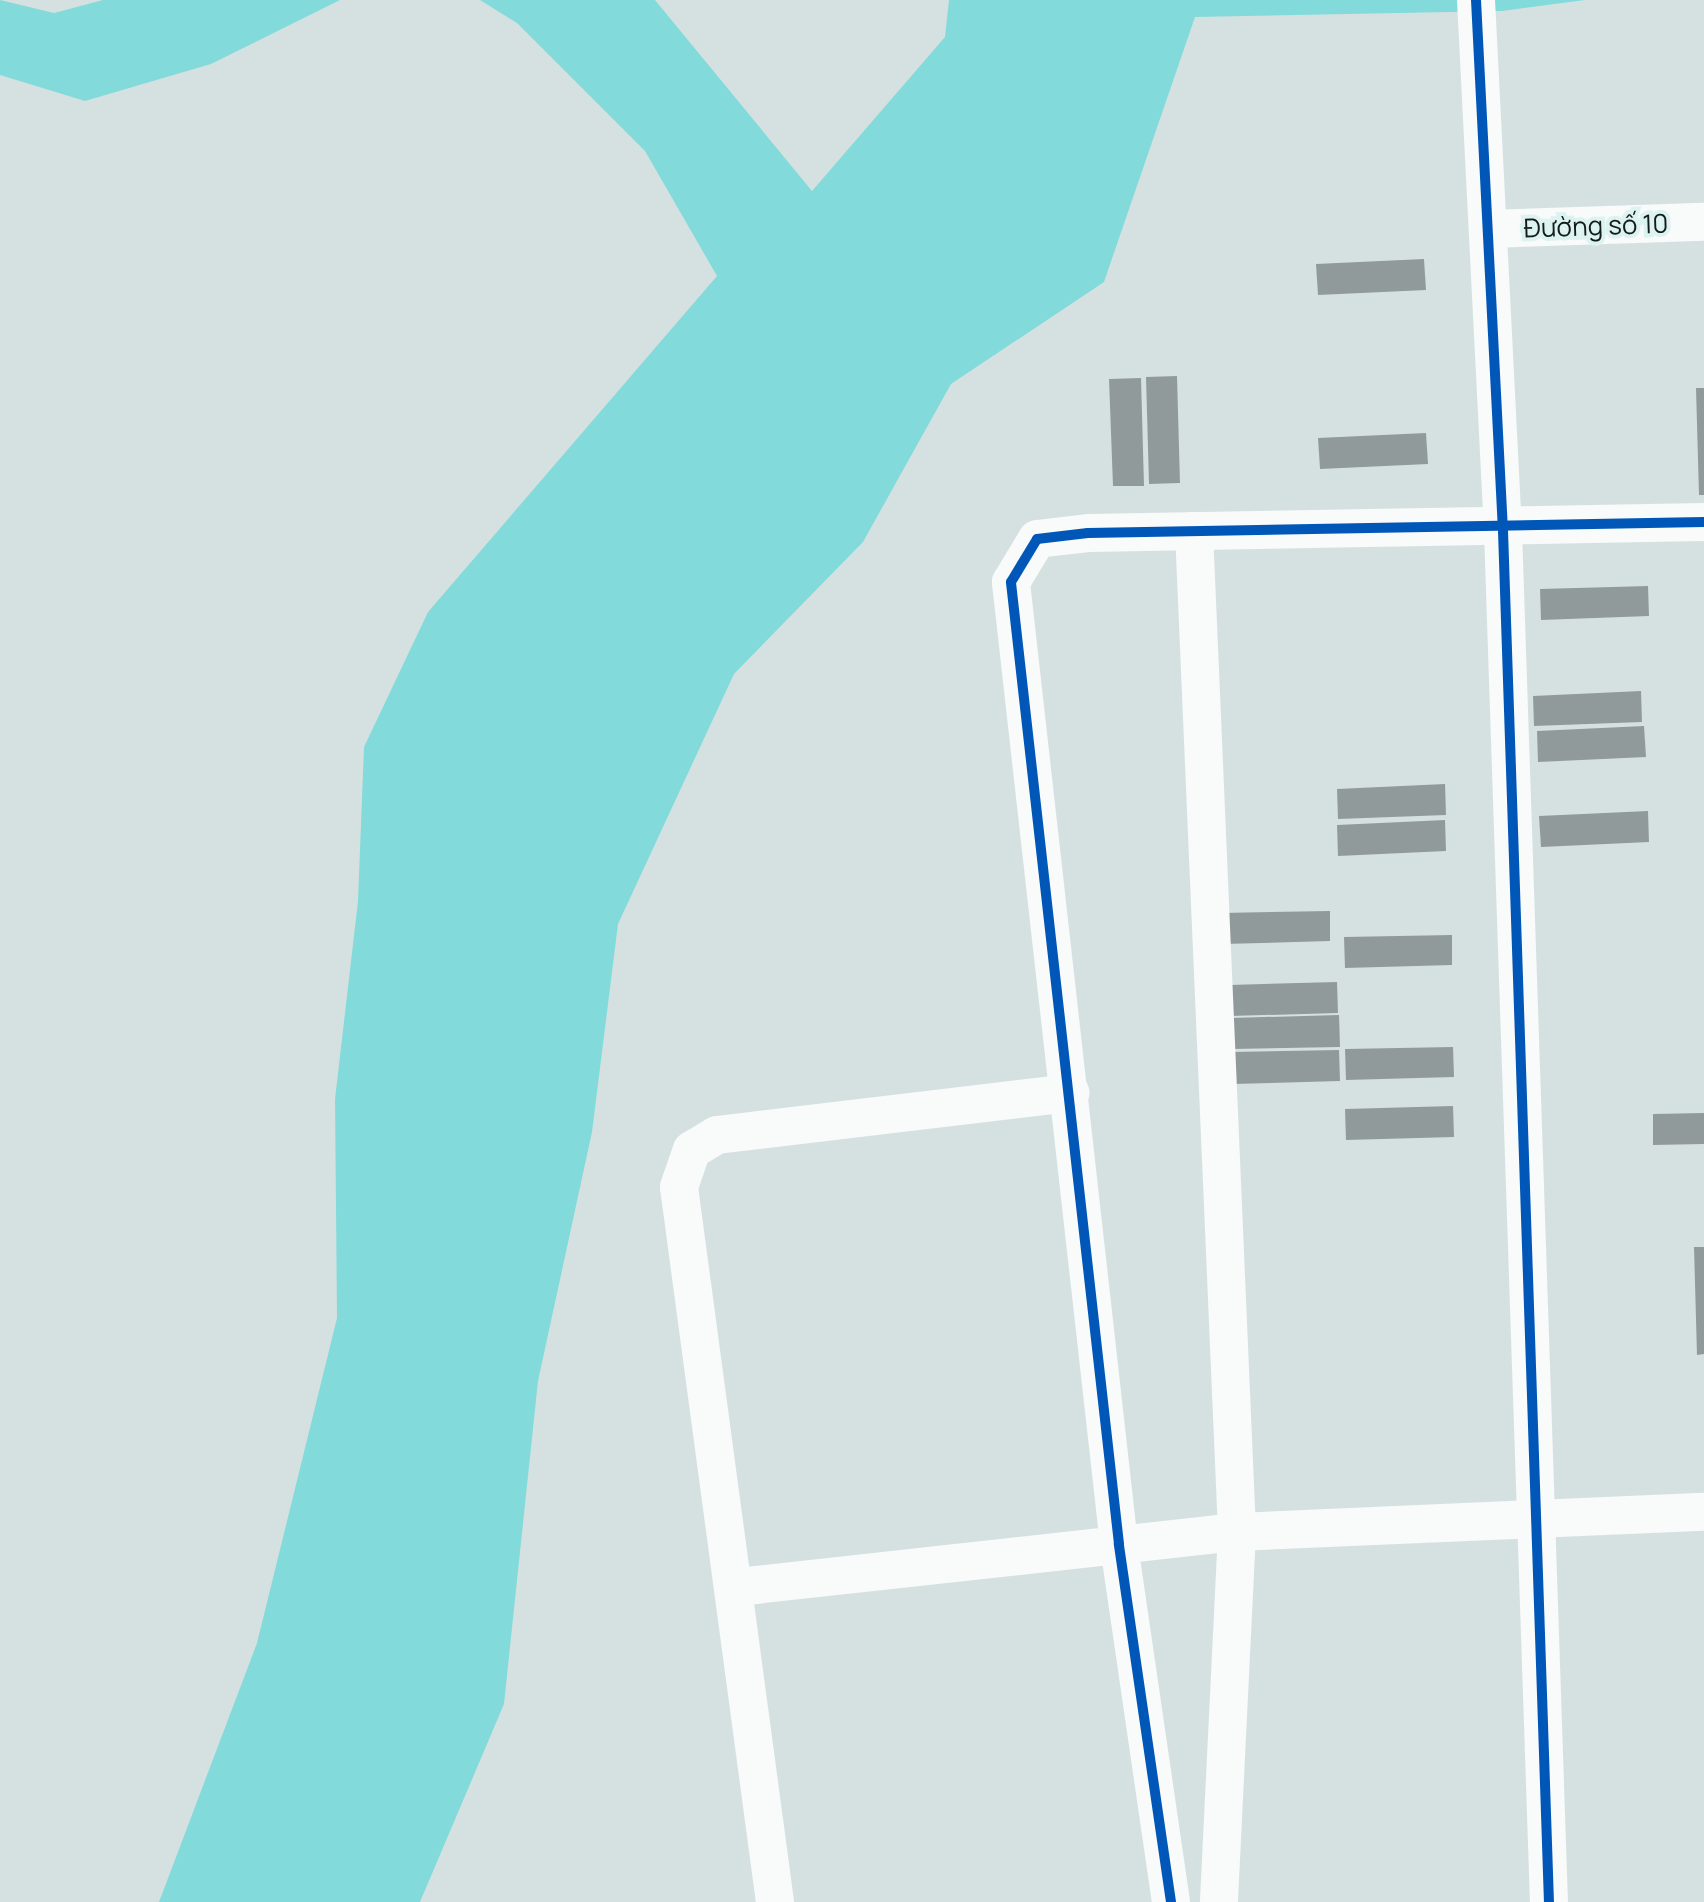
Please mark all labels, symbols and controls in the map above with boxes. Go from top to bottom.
street label: Đường số 10 [1523,208,1669,244]

